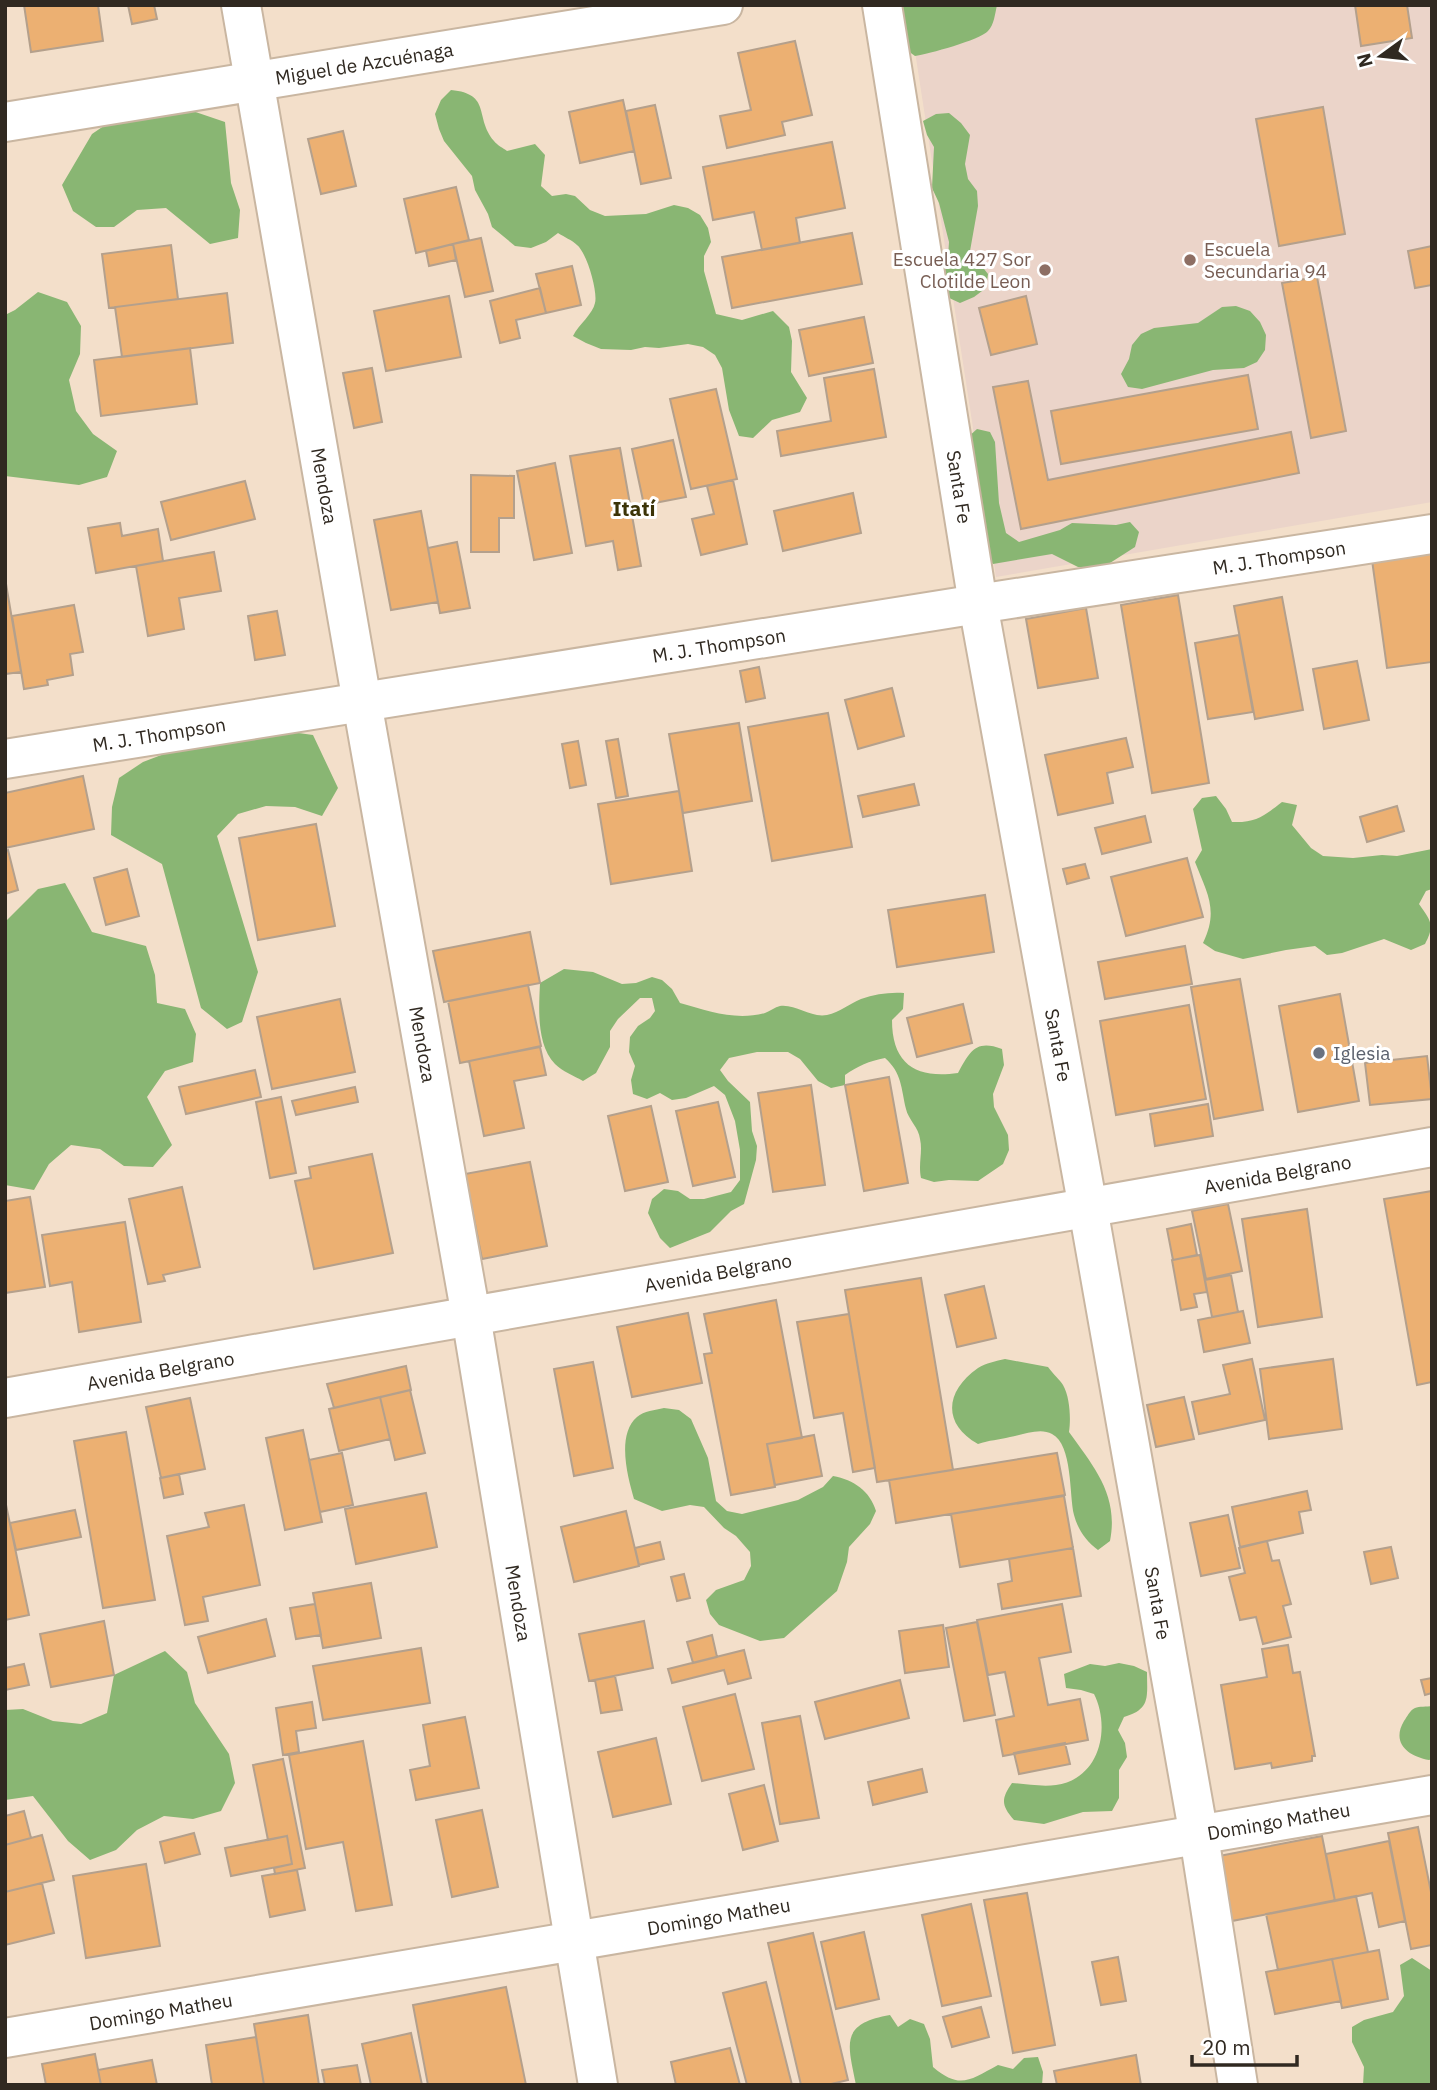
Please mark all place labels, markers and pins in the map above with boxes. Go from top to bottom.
place label: Escuela Secundaria 94 [1204,237,1327,283]
place label: Escuela 427 Sor Clotilde Leon [893,247,1031,293]
marker: Escuela Secundaria 94 [1182,252,1198,268]
marker: Escuela 427 Sor Clotilde Leon [1037,262,1053,278]
place label: Iglesia [1333,1041,1390,1065]
marker: Iglesia [1311,1045,1327,1061]

